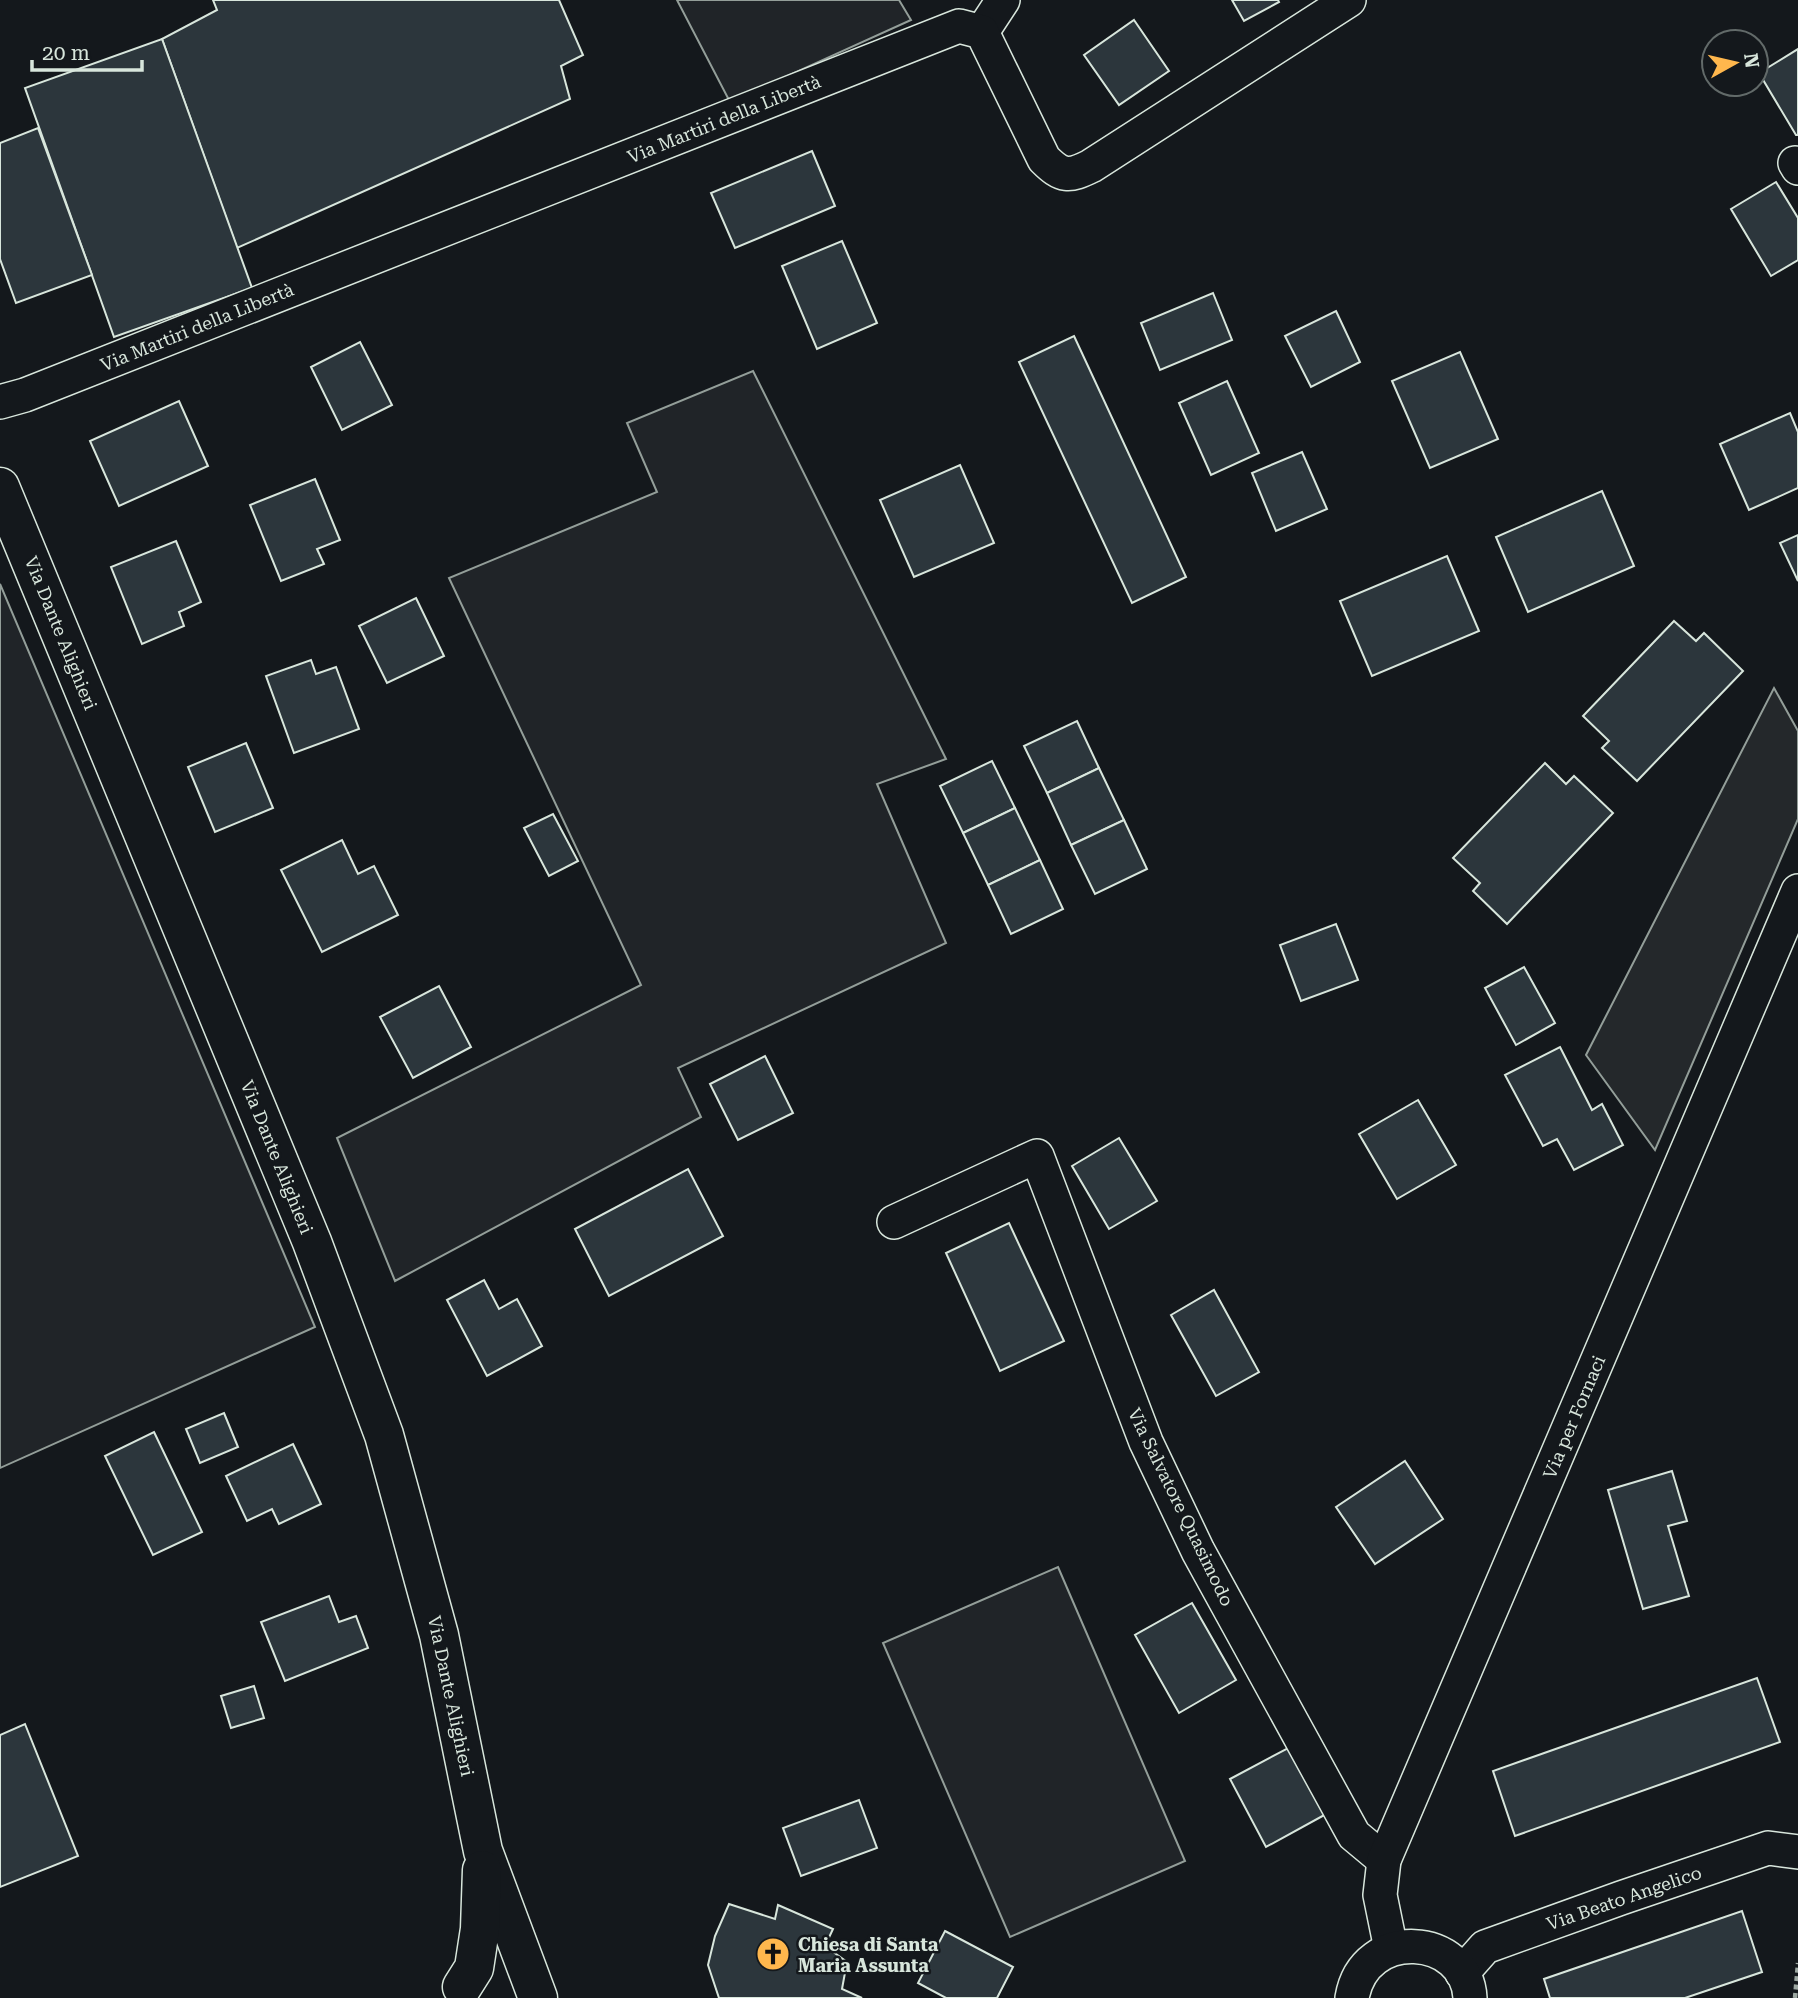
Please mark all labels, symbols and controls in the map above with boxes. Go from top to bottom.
scale bar [32,28,142,72]
north arrow [1700,28,1770,98]
text: 20 m [42,41,90,65]
text: N [1739,52,1764,70]
street label: Via Martiri della Libertà [624,71,824,167]
street label: Via Martiri della Libertà [97,279,297,375]
street label: Via Dante Alighieri [21,553,101,713]
street label: Via Dante Alighieri [237,1077,317,1237]
street label: Via per Fornaci [1539,1352,1609,1482]
street label: Via Salvatore Quasimodo [1124,1405,1238,1609]
street label: Via Dante Alighieri [424,1614,478,1778]
street label: Via Beato Angelico [1544,1862,1704,1934]
place label: Chiesa di Santa Maria Assunta [798,1934,939,1976]
church icon: Chiesa di Santa Maria Assunta [754,1935,792,1973]

